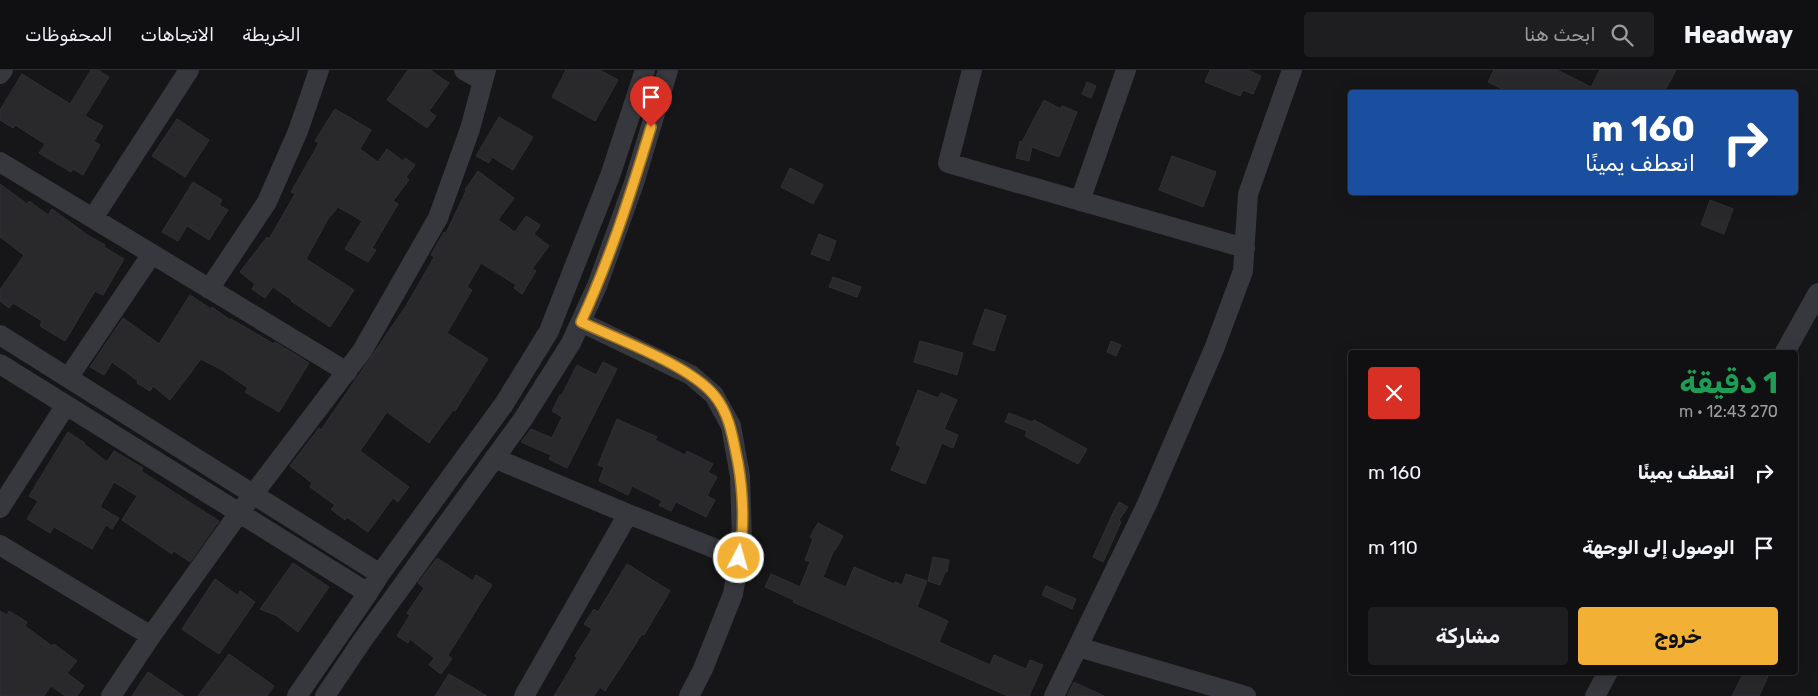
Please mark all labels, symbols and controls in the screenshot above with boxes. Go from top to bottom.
search box [1304,12,1654,57]
icon: search [1608,21,1636,49]
text: Headway [1684,21,1793,49]
text: ابحث هنا [1524,23,1596,46]
text: المحفوظات [25,24,112,46]
text: الاتجاهات [140,24,214,46]
text: الخريطة [242,24,301,46]
pin [630,76,672,127]
icon: arrive [637,83,665,111]
text: 160 m [1591,108,1695,150]
icon: right [1713,110,1778,175]
text: انعطف يمينًا [1585,150,1695,177]
text: 1 دقيقة [1680,365,1778,401]
button: close [1368,367,1420,419]
text: 270 m · 12:43 [1679,402,1778,421]
icon: right [1750,459,1778,487]
text: 160 m [1368,461,1421,484]
text: انعطف يمينًا [1638,461,1735,484]
position arrow [712,531,764,583]
icon: arrive [1750,534,1778,562]
text: 110 m [1368,536,1418,559]
text: الوصول إلى الوجهة [1582,536,1735,559]
button: مشاركة [1368,607,1568,665]
button: خروج [1578,607,1778,665]

